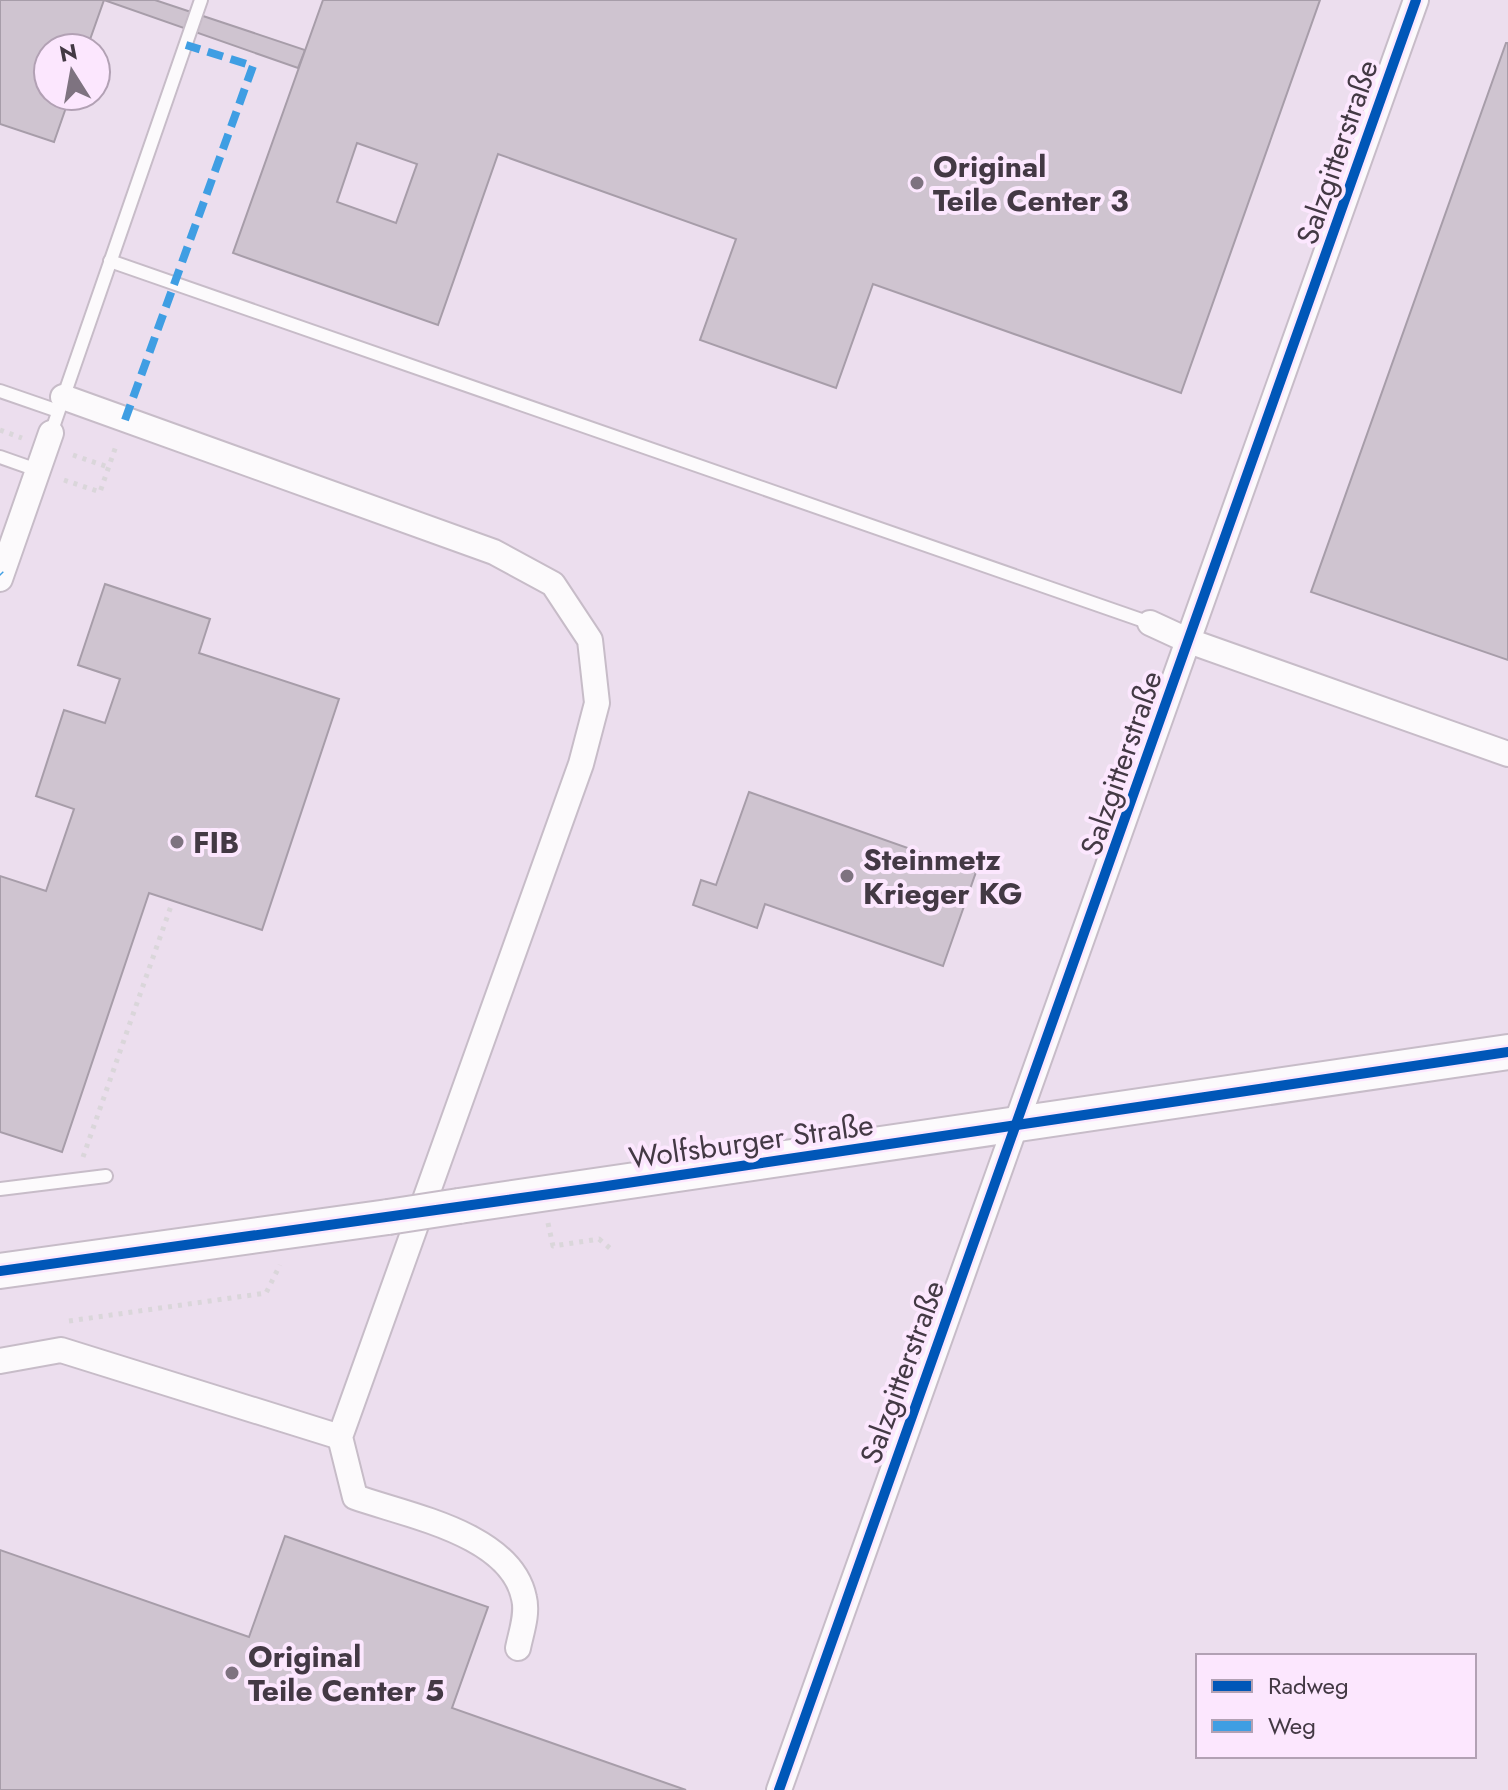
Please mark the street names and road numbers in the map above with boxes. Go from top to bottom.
street label: Salzgitterstraße [1285,54,1389,250]
street label: Salzgitterstraße [1069,665,1173,861]
street label: Wolfsburger Straße [626,1103,876,1179]
street label: Salzgitterstraße [849,1274,955,1470]

